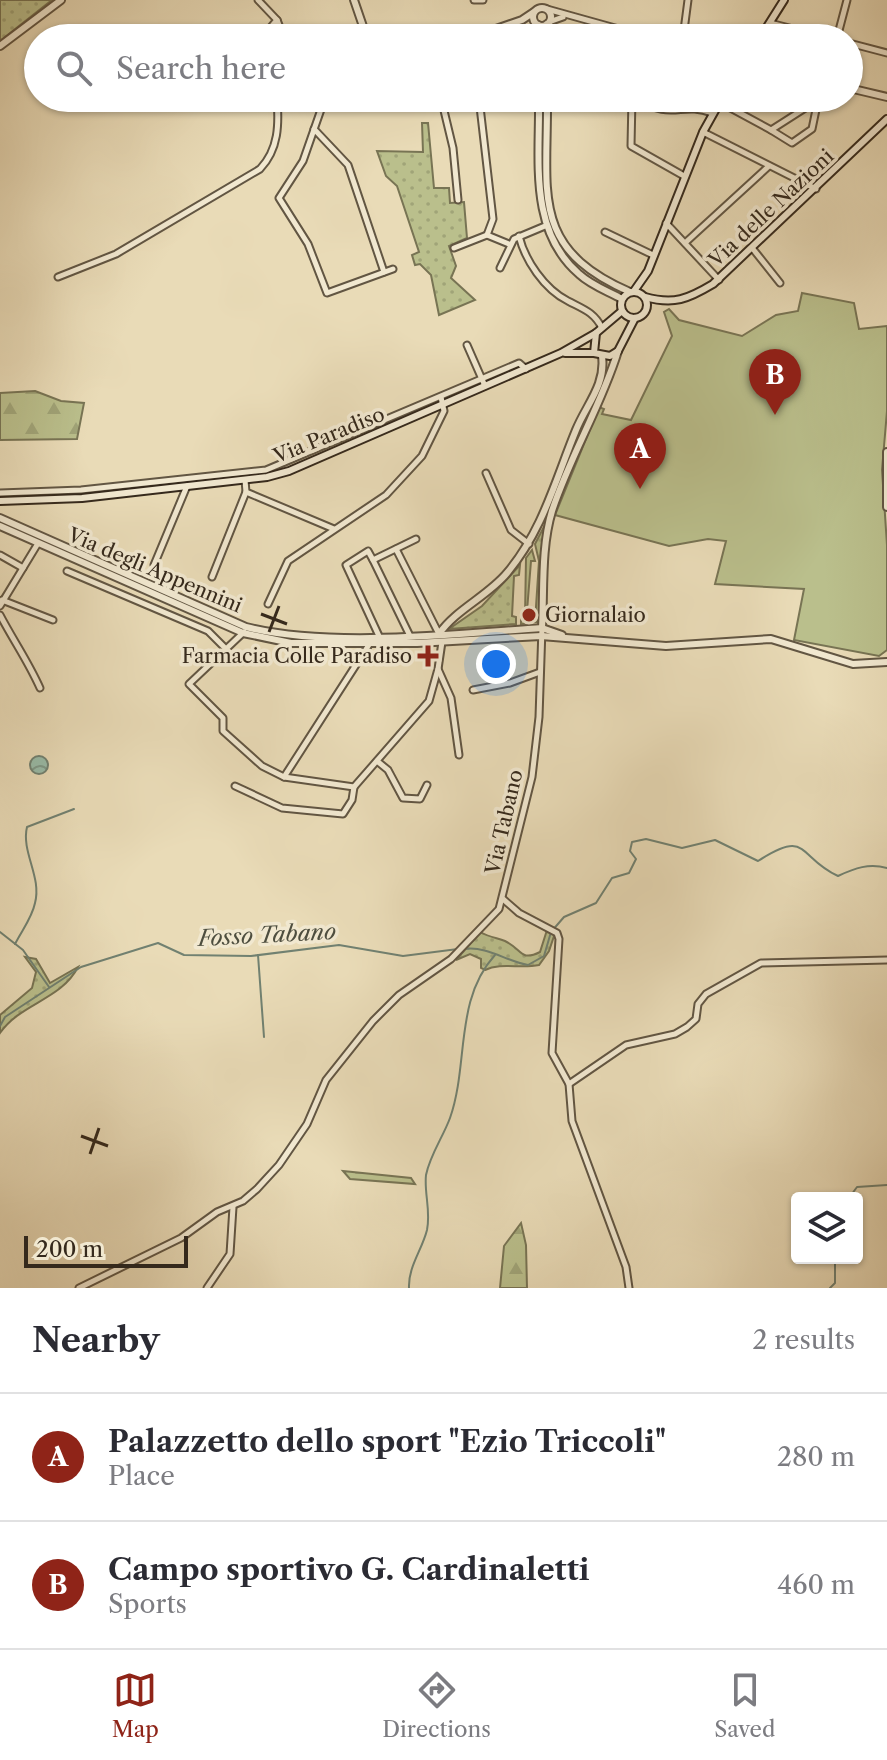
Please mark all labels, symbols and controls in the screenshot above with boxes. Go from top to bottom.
search box [24,24,863,112]
icon: search [52,46,96,90]
text: Search here [116,50,286,87]
street label: Via delle Nazioni [703,144,838,273]
pin: B [749,349,801,415]
street label: Via Paradiso [269,402,388,469]
pin: A [614,423,666,489]
street label: Via degli Appennini [63,522,246,618]
place label: Giornalaio [545,603,646,627]
marker: Giornalaio [520,606,538,624]
place label: Farmacia Colle Paradiso [182,644,412,668]
your location [476,644,516,684]
marker: Farmacia Colle Paradiso [419,647,437,665]
street label: Via Tabano [480,767,528,878]
water label: Fosso Tabano [195,918,337,952]
map controls [791,1192,863,1264]
button: layers [791,1192,863,1264]
scale bar [24,1232,188,1268]
text: 200 m [36,1236,103,1263]
text: Nearby [32,1319,160,1361]
text: 2 results [752,1324,855,1356]
text: Palazzetto dello sport "Ezio Triccoli" [108,1423,666,1460]
text: A [48,1441,68,1473]
text: 280 m [777,1441,855,1473]
text: Place [108,1460,175,1492]
text: Campo sportivo G. Cardinaletti [108,1551,589,1588]
text: B [48,1569,68,1601]
text: 460 m [777,1569,855,1601]
text: Sports [108,1588,187,1620]
tab: Map [112,1668,159,1743]
tab: Directions [382,1668,491,1743]
tab: Saved [714,1668,775,1743]

